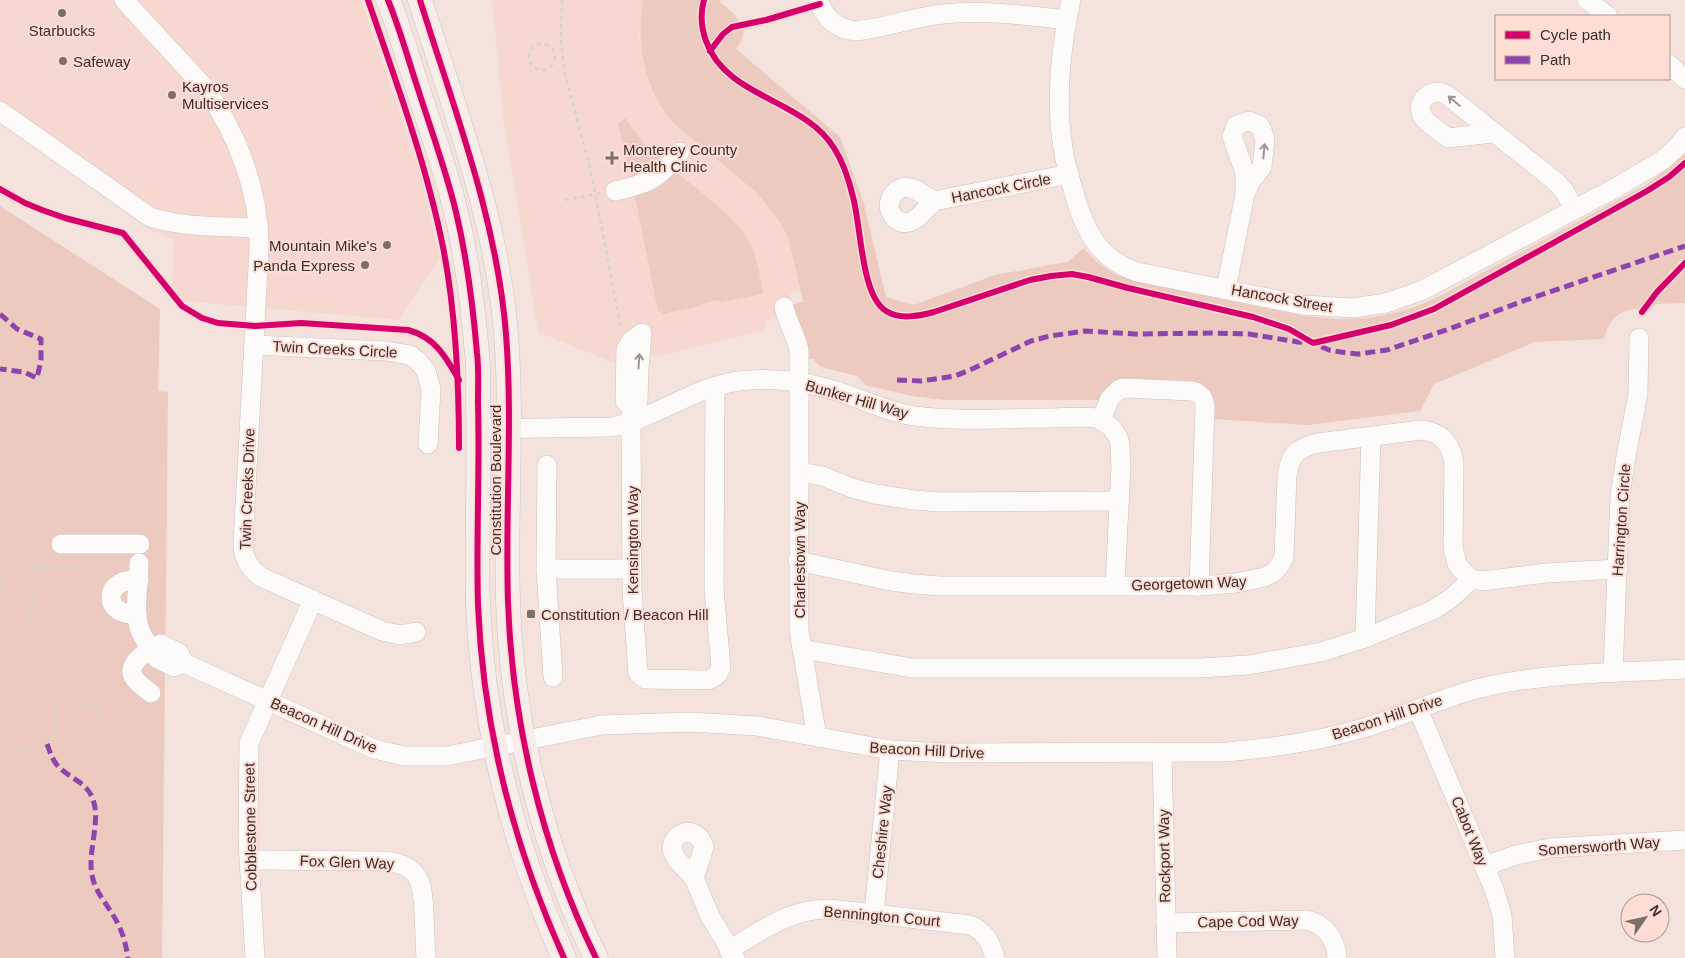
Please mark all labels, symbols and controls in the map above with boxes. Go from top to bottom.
marker: Starbucks [56,7,68,19]
legend [1495,15,1670,80]
place label: Starbucks [29,22,95,39]
text: Cycle path [1540,26,1611,43]
text: Path [1540,51,1571,68]
place label: Safeway [73,53,131,70]
marker: Safeway [57,55,69,67]
place label: Kayros Multiservices [182,78,269,112]
marker: Kayros Multiservices [166,89,178,101]
one-way arrow [1448,96,1461,107]
place label: Monterey County Health Clinic [623,141,738,175]
one-way arrow [1259,143,1268,159]
marker: Monterey County Health Clinic [605,151,619,165]
street label: Hancock Circle [950,170,1052,206]
place label: Mountain Mike's [269,237,377,254]
marker: Mountain Mike's [381,239,393,251]
place label: Panda Express [253,257,355,274]
marker: Panda Express [359,259,371,271]
street label: Hancock Street [1230,281,1335,315]
street label: Twin Creeks Circle [272,337,398,361]
one-way arrow [635,354,644,370]
street label: Bunker Hill Way [804,376,911,422]
street label: Constitution Boulevard [487,405,504,555]
street label: Twin Creeks Drive [236,428,258,550]
street label: Harrington Circle [1609,463,1633,577]
street label: Kensington Way [624,485,641,594]
street label: Charlestown Way [791,501,808,618]
street label: Georgetown Way [1131,572,1247,594]
place label: Constitution / Beacon Hill [541,606,709,623]
marker: Constitution / Beacon Hill [525,608,537,620]
street label: Beacon Hill Drive [1330,691,1444,743]
street label: Beacon Hill Drive [268,694,380,756]
street label: Beacon Hill Drive [869,739,985,761]
street label: Cobblestone Street [240,762,260,891]
street label: Cheshire Way [869,784,895,879]
street label: Cabot Way [1448,794,1492,869]
street label: Rockport Way [1155,809,1173,903]
street label: Somersworth Way [1538,833,1661,859]
street label: Fox Glen Way [299,852,395,872]
north arrow [1620,893,1670,943]
street label: Bennington Court [823,902,942,930]
text: N [1646,902,1665,919]
street label: Cape Cod Way [1197,912,1299,930]

